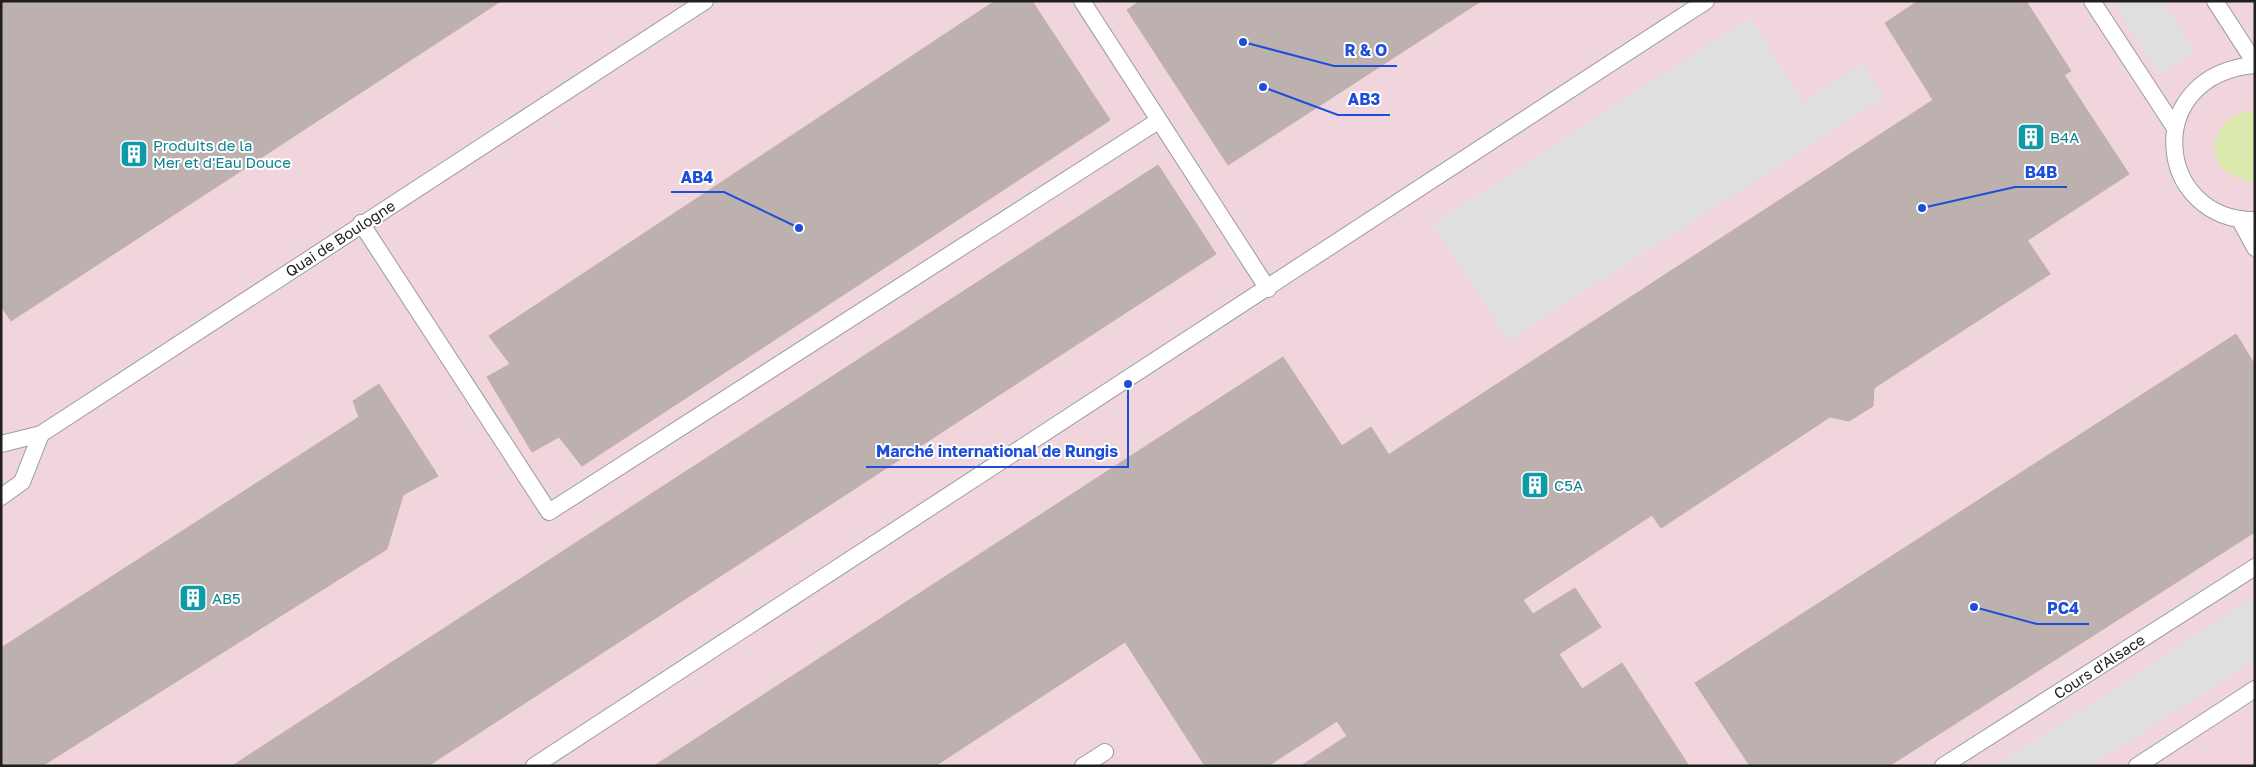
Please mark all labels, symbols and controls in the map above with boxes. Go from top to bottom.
callout: R & O [1334,35,1397,66]
text: R & O [1345,40,1387,60]
callout: AB3 [1338,84,1390,115]
text: AB3 [1348,89,1380,109]
building icon: B4A [2016,122,2046,152]
place label: B4A [2050,128,2079,146]
place label: Produits de la Mer et d'Eau Douce [153,136,291,171]
building icon: Produits de la Mer et d'Eau Douce [119,139,149,169]
callout: B4B [2015,156,2067,187]
callout: AB4 [671,161,724,192]
text: B4B [2025,162,2057,182]
text: AB4 [681,167,713,187]
street label: Quai de Boulogne [282,196,398,280]
callout: Marché international de Rungis [866,436,1128,467]
text: Marché international de Rungis [876,441,1118,461]
building icon: C5A [1520,470,1550,500]
place label: C5A [1554,476,1583,494]
building icon: AB5 [178,583,208,613]
place label: AB5 [212,589,241,607]
callout: PC4 [2037,593,2089,624]
text: PC4 [2047,598,2079,618]
street label: Cours d'Alsace [2050,630,2148,702]

